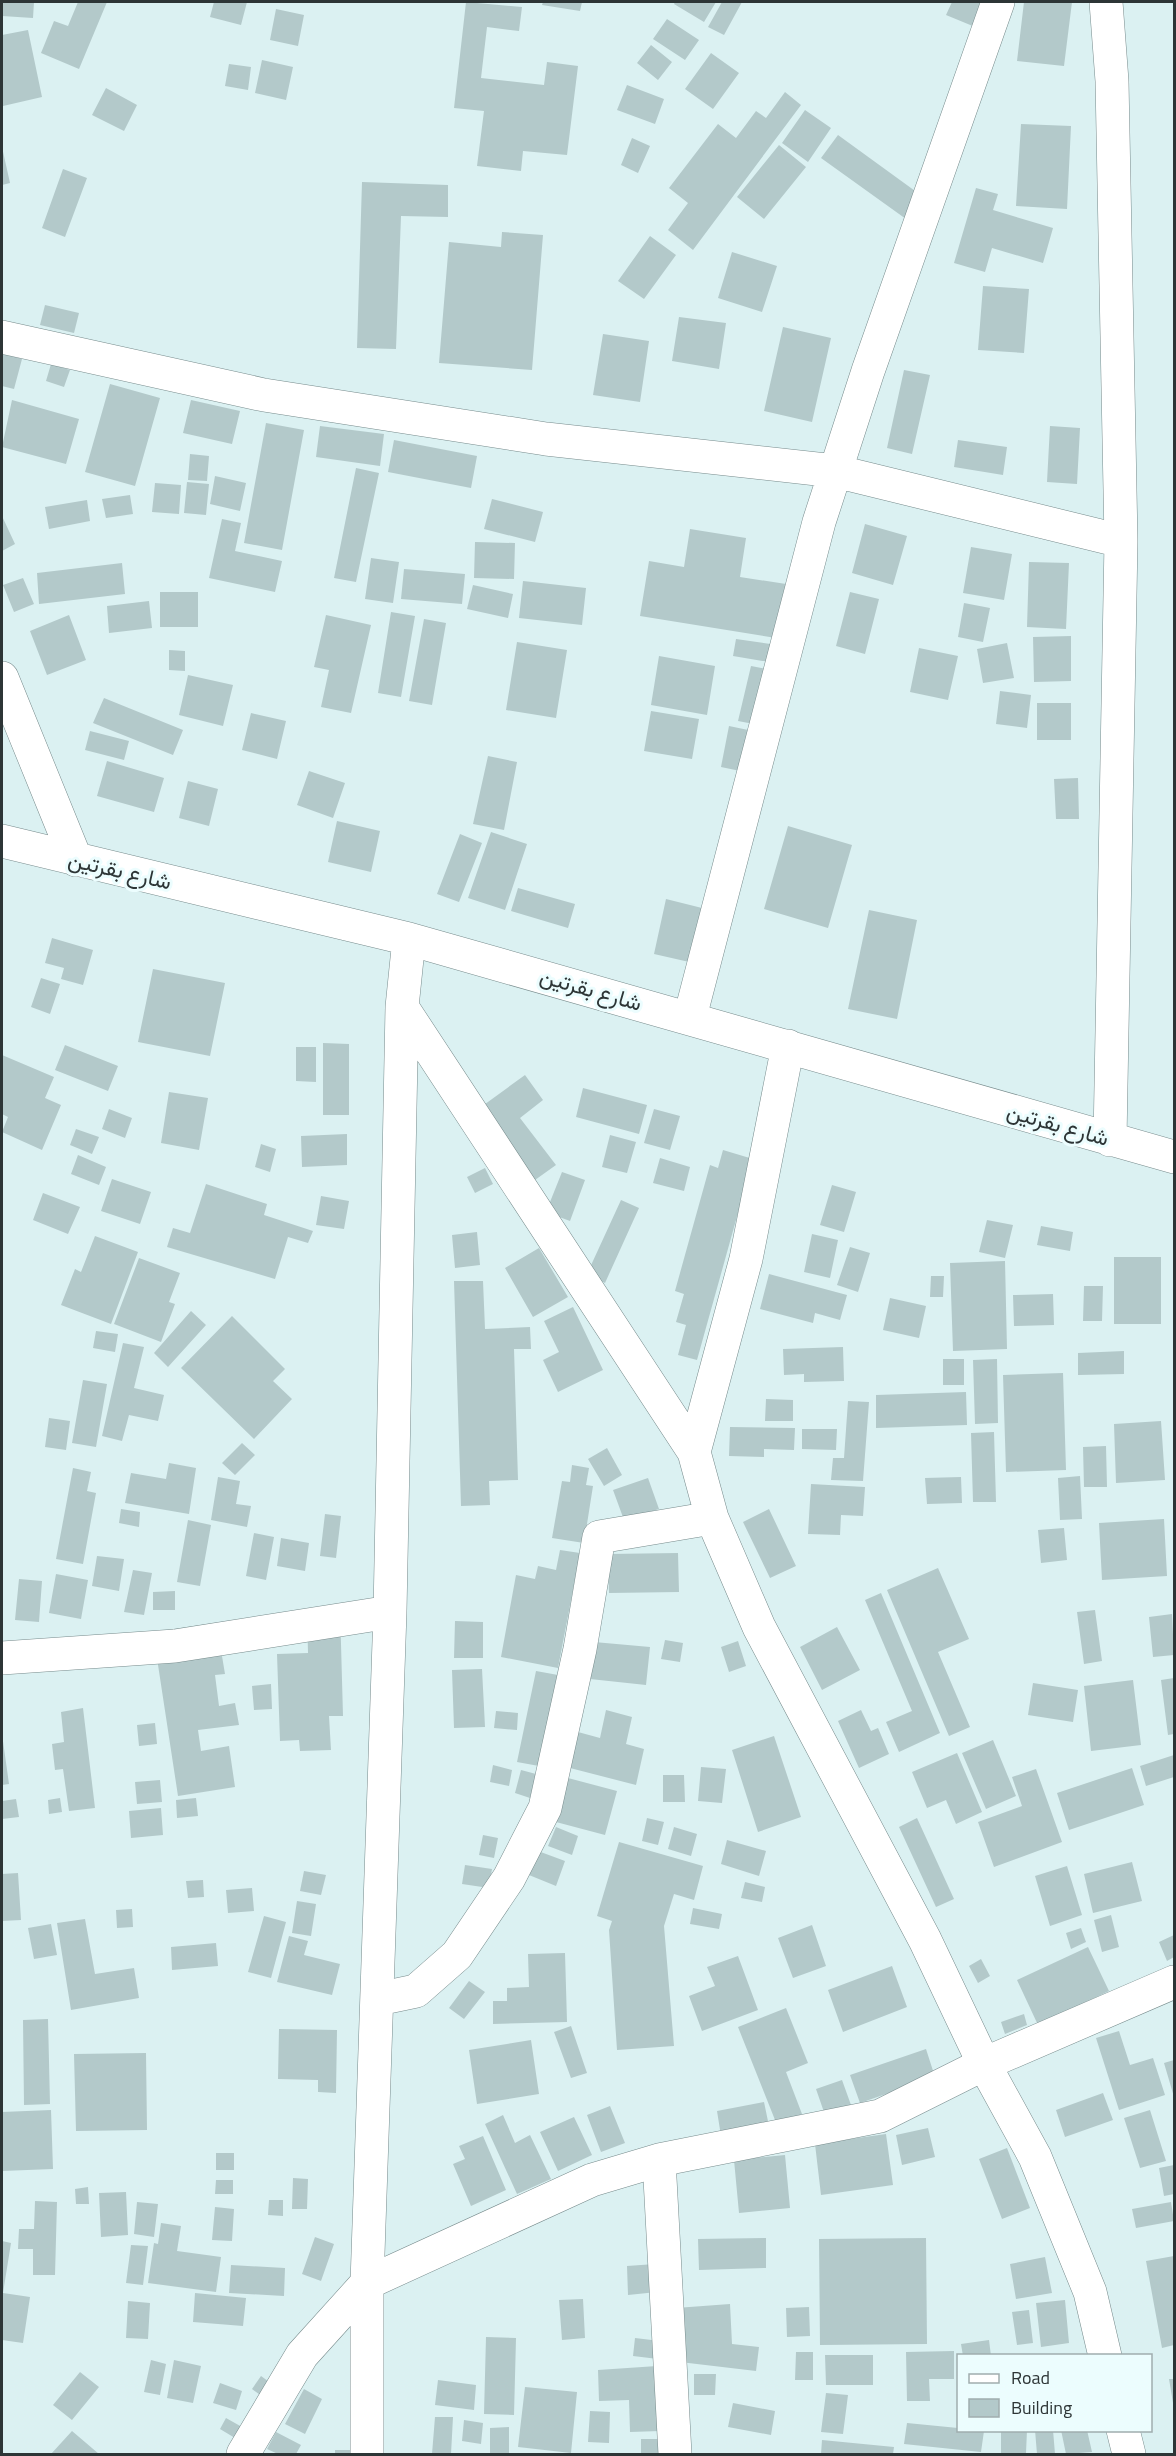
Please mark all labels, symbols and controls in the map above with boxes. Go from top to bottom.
street label: شارع بقرتين [65,842,175,898]
street label: شارع بقرتين [536,958,646,1020]
street label: شارع بقرتين [1003,1093,1113,1155]
legend [957,2354,1152,2432]
text: Road [1011,2364,1050,2391]
text: Building [1011,2394,1072,2421]

